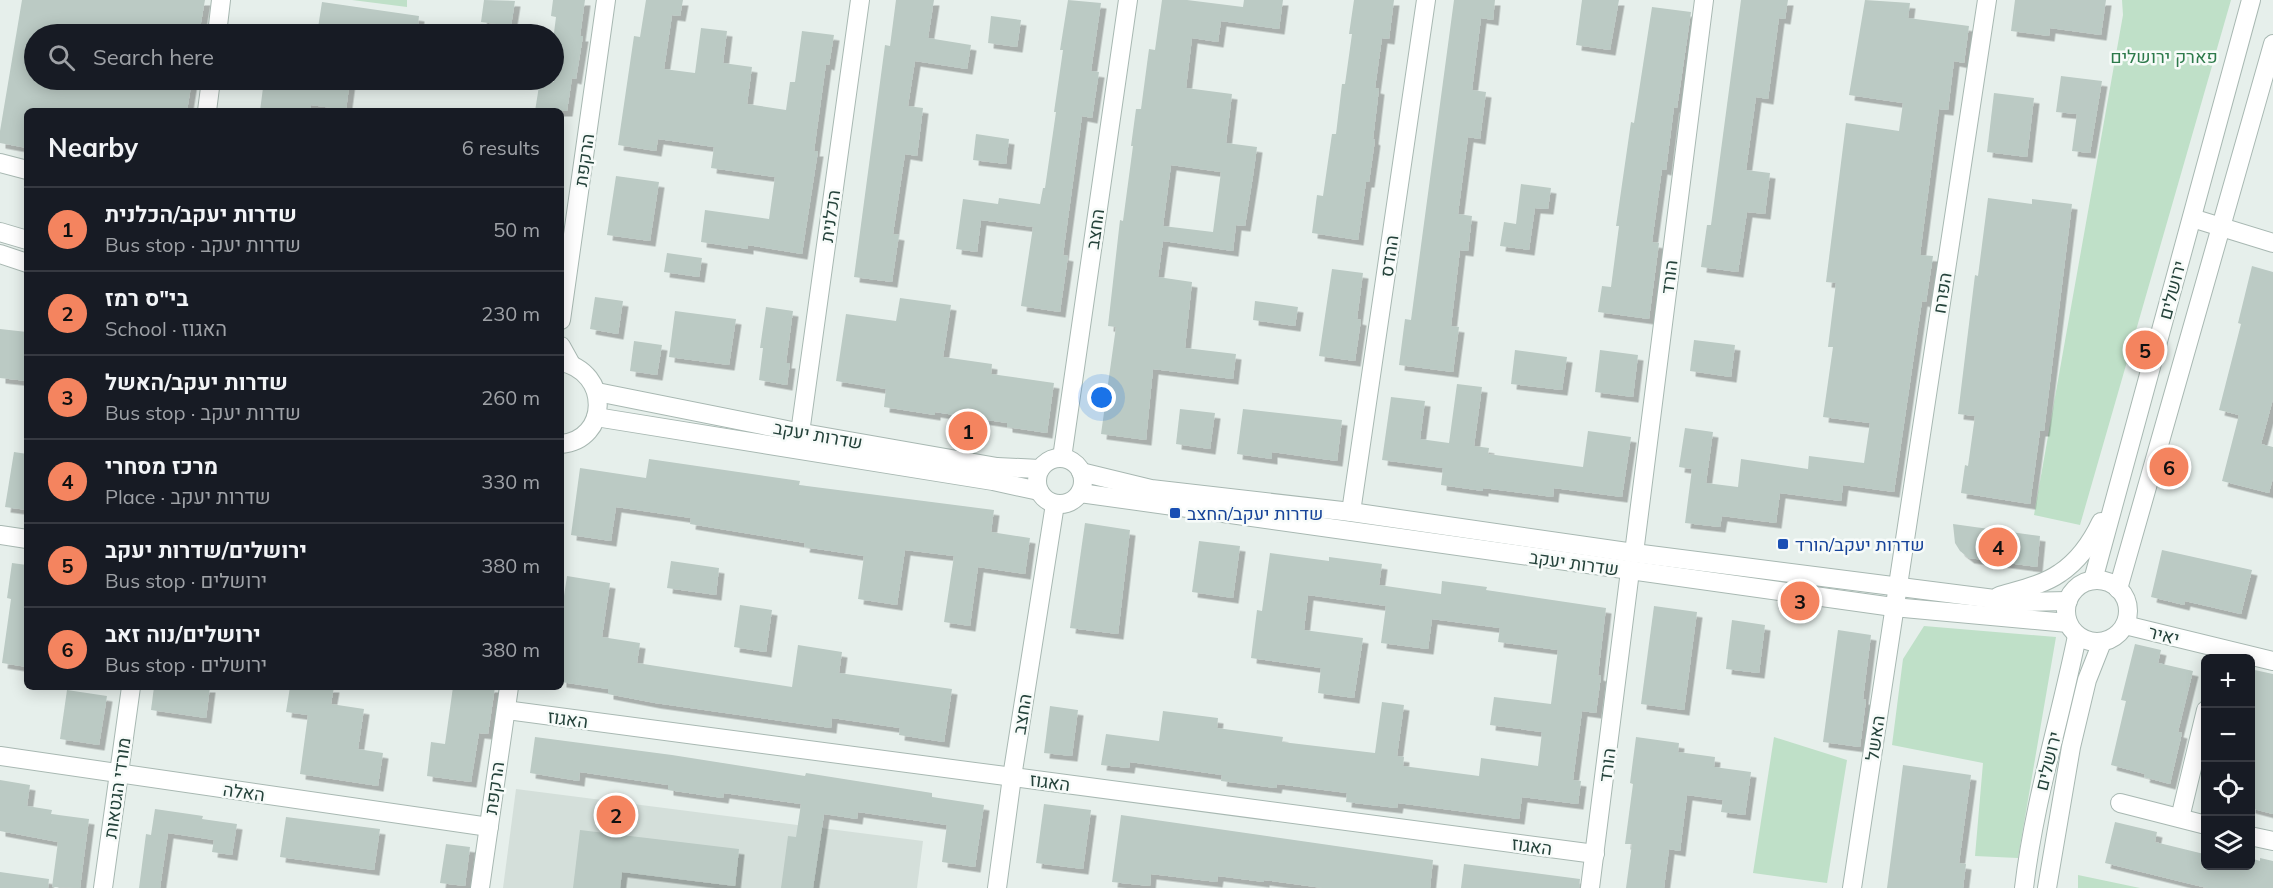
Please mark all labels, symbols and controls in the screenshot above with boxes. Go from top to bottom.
search box [24,24,564,90]
icon: search [45,41,78,74]
text: Search here [93,43,214,71]
park label: פארק ירושלים [2110,45,2218,68]
text: Nearby [48,131,138,164]
street label: הרקפת [569,132,599,188]
text: 6 results [462,135,540,160]
street label: הכלנית [815,188,845,244]
text: שדרות יעקב/הכלנית [105,200,297,228]
street label: החצב [1081,207,1109,251]
text: 1 [62,217,74,242]
text: 50 m [493,217,540,242]
text: Bus stop · שדרות יעקב [105,232,301,257]
street label: ההדס [1375,234,1403,278]
street label: ירושלים [2153,258,2191,322]
street label: הורד [1656,259,1682,295]
street label: הפרח [1927,271,1957,315]
text: בי"ס רמז [105,284,188,312]
text: 2 [62,301,74,326]
text: 230 m [481,301,540,326]
text: School · האגוז [105,316,227,341]
pin: 5 [2126,328,2164,372]
text: שדרות יעקב/האשל [105,368,288,396]
your location [1087,383,1116,412]
text: 3 [62,385,74,410]
text: 260 m [481,385,540,410]
text: Bus stop · שדרות יעקב [105,400,301,425]
pin: 1 [948,408,988,454]
street label: שדרות יעקב [772,416,864,454]
pin: 6 [2150,444,2188,490]
text: מרכז מסחרי [105,452,218,480]
text: 4 [62,469,74,494]
text: 330 m [481,469,540,494]
text: Place · שדרות יעקב [105,484,271,509]
place label: שדרות יעקב/החצב [1187,502,1323,525]
marker: שדרות יעקב/החצב [1168,506,1182,520]
pin: 4 [1978,524,2018,570]
place label: שדרות יעקב/הורד [1795,533,1925,556]
text: ירושלים/שדרות יעקב [105,536,307,564]
marker: שדרות יעקב/הורד [1776,537,1790,551]
street label: שדרות יעקב [1528,545,1620,581]
text: 5 [62,553,74,578]
text: 380 m [481,553,540,578]
text: Bus stop · ירושלים [105,568,267,593]
pin: 3 [1780,578,1820,624]
text: ירושלים/נוה זאב [105,620,261,648]
street label: יאיר [2146,620,2182,650]
text: 6 [62,637,74,662]
text: 380 m [481,637,540,662]
text: Bus stop · ירושלים [105,652,267,677]
map controls [2201,654,2255,870]
button: + [2201,654,2255,708]
street label: החצב [1007,692,1037,736]
street label: האגוז [546,705,590,733]
button: − [2201,708,2255,762]
street label: האשל [1860,714,1890,762]
street label: ירושלים [2030,729,2066,793]
street label: מורדי הגטאות [99,736,135,840]
street label: הורד [1594,747,1620,783]
street label: הרקפת [479,760,509,816]
button: locate [2201,762,2255,816]
street label: האגוז [1028,768,1072,796]
street label: האלה [222,778,266,806]
pin: 2 [596,792,636,838]
button: layers [2201,816,2255,870]
street label: האגוז [1510,832,1554,860]

